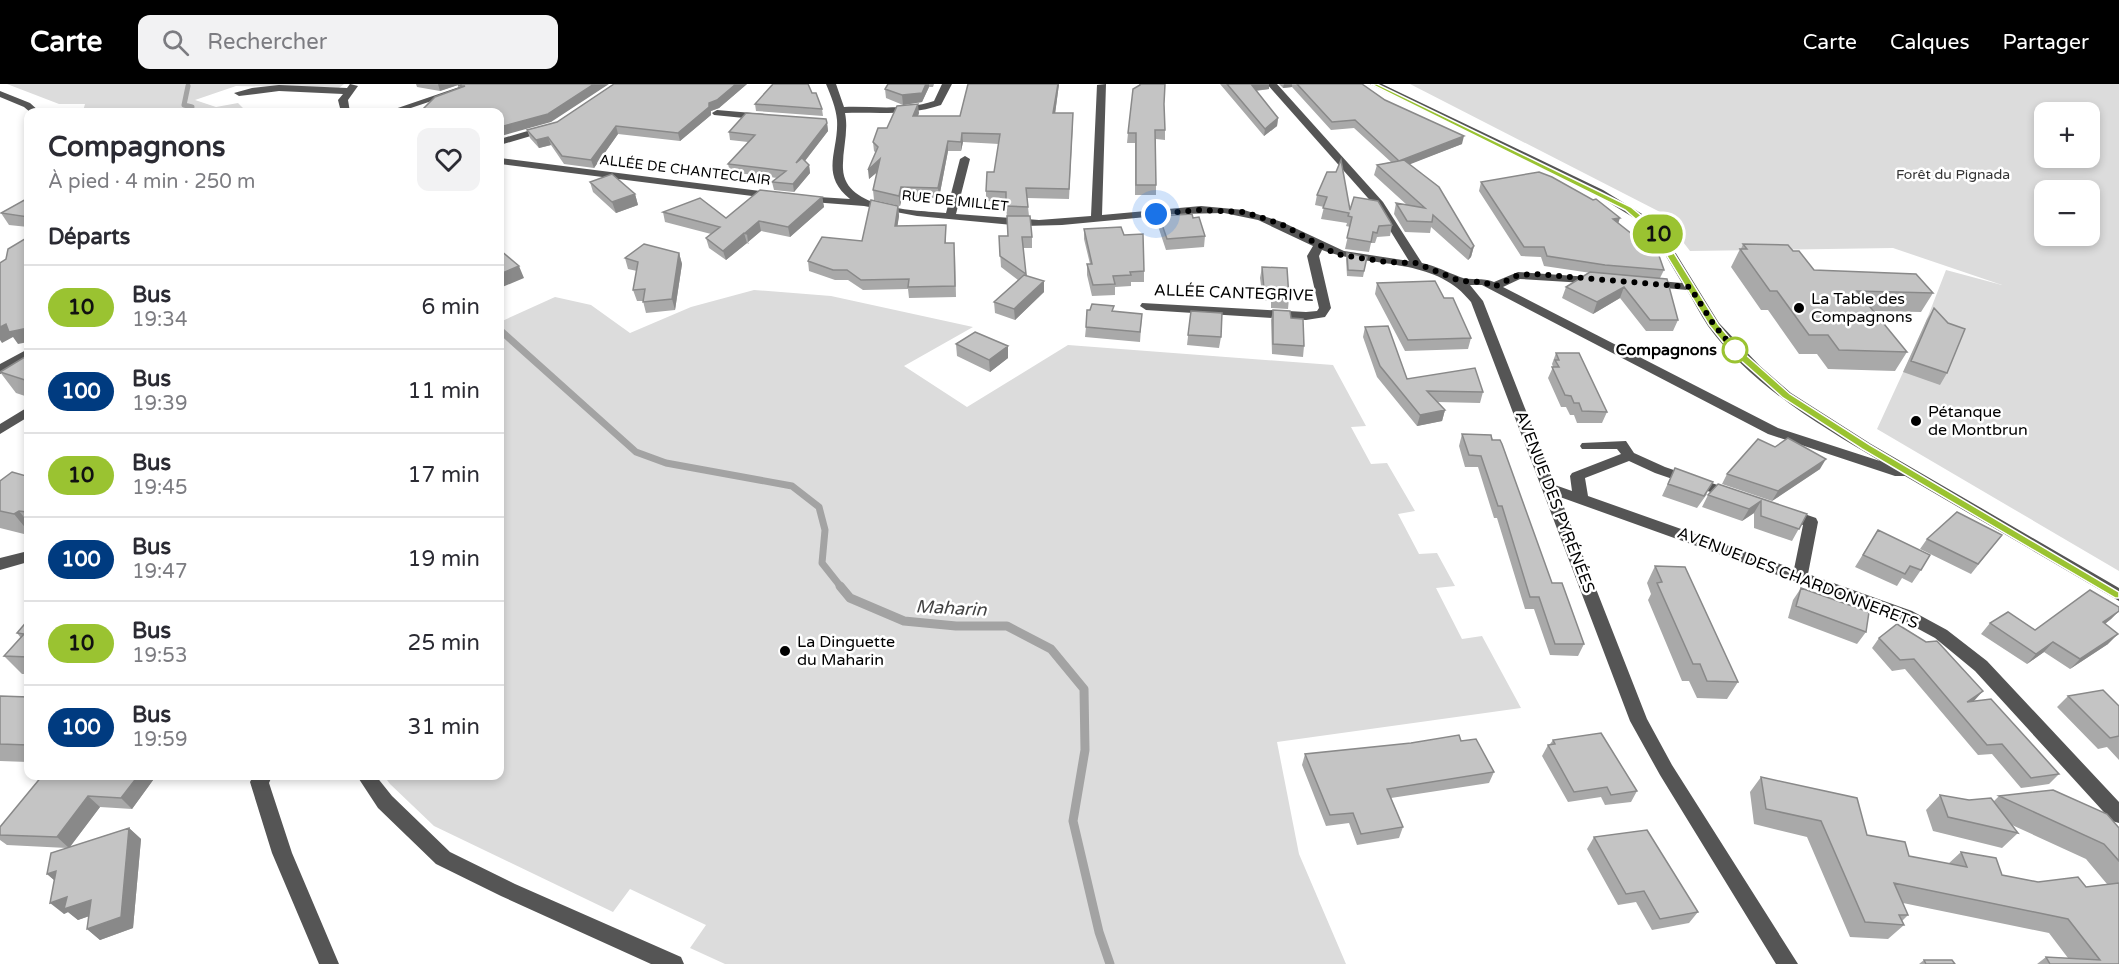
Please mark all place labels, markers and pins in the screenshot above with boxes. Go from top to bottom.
place label: La Table des Compagnons [1811,289,1912,327]
marker: La Table des Compagnons [1792,301,1806,315]
marker: Compagnons [1722,337,1748,363]
place label: Compagnons [1616,340,1717,360]
place label: Pétanque de Montbrun [1928,402,2028,440]
marker: Pétanque de Montbrun [1909,414,1923,428]
place label: La Dinguette du Maharin [797,632,895,670]
marker: La Dinguette du Maharin [778,644,792,658]

